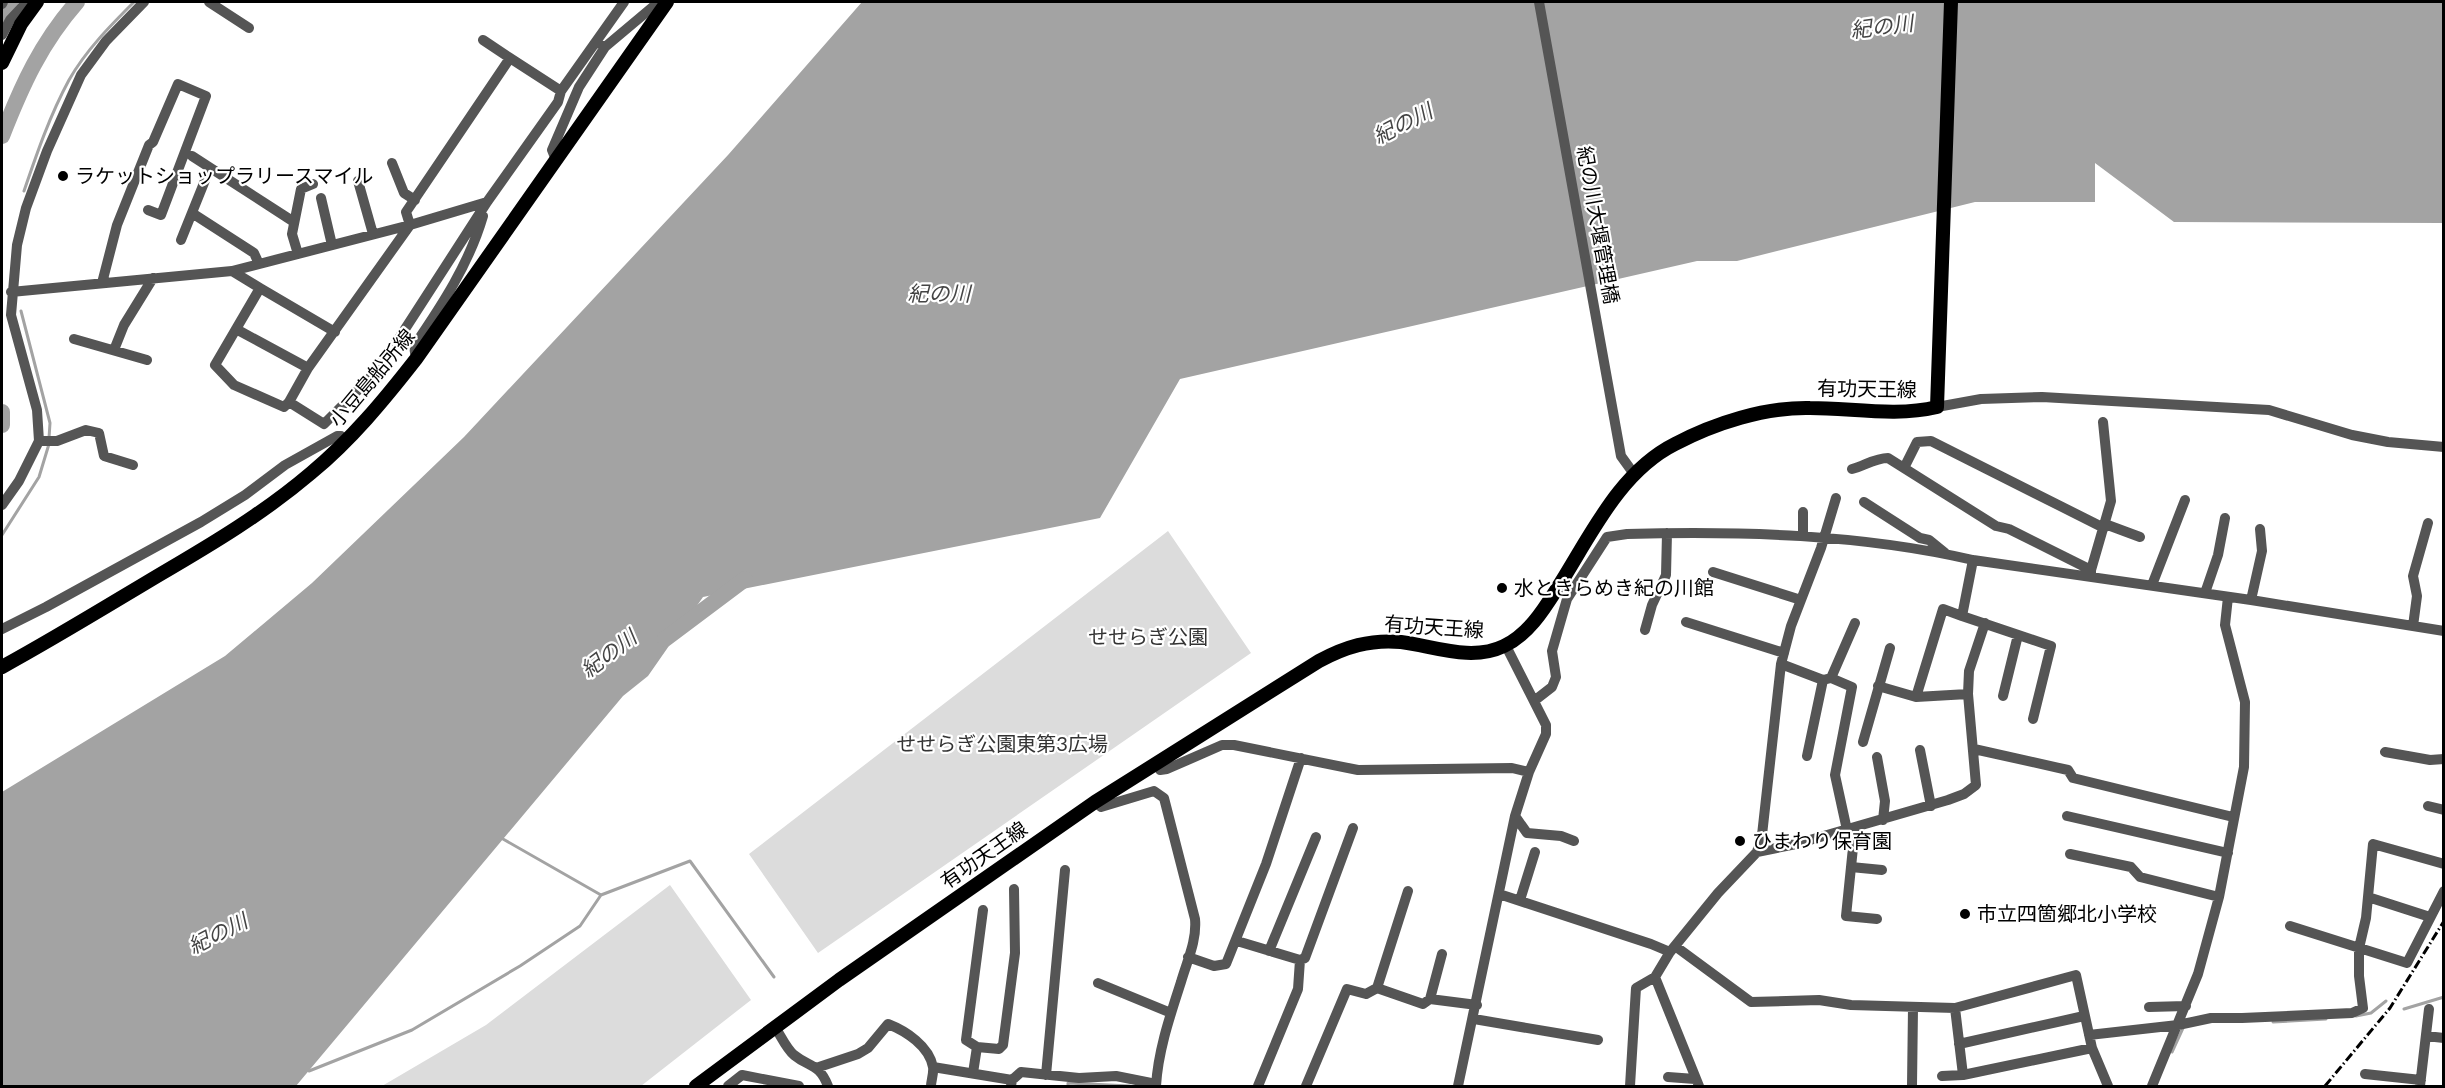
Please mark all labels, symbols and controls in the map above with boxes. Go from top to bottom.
water label: 紀の川 [1849,9,1917,42]
water label: 紀の川 [1369,96,1438,148]
street label: 紀の川大堰管理橋 [1573,144,1625,306]
place label: ラケットショップラリースマイル [75,163,373,187]
marker: ラケットショップラリースマイル [56,169,70,183]
water label: 紀の川 [908,280,972,305]
street label: 小豆島船所線 [323,324,419,431]
street label: 有功天王線 [1817,375,1917,401]
place label: 水ときらめき紀の川館 [1514,575,1714,599]
marker: 水ときらめき紀の川館 [1495,581,1509,595]
street label: 有功天王線 [1383,611,1485,641]
water label: 紀の川 [575,623,642,682]
park label: せせらぎ公園 [1088,624,1208,648]
park label: せせらぎ公園東第3広場 [896,731,1108,755]
street label: 有功天王線 [936,816,1031,893]
place label: ひまわり保育園 [1752,828,1892,852]
marker: ひまわり保育園 [1733,834,1747,848]
place label: 市立四箇郷北小学校 [1977,901,2157,925]
water label: 紀の川 [184,906,253,958]
marker: 市立四箇郷北小学校 [1958,907,1972,921]

